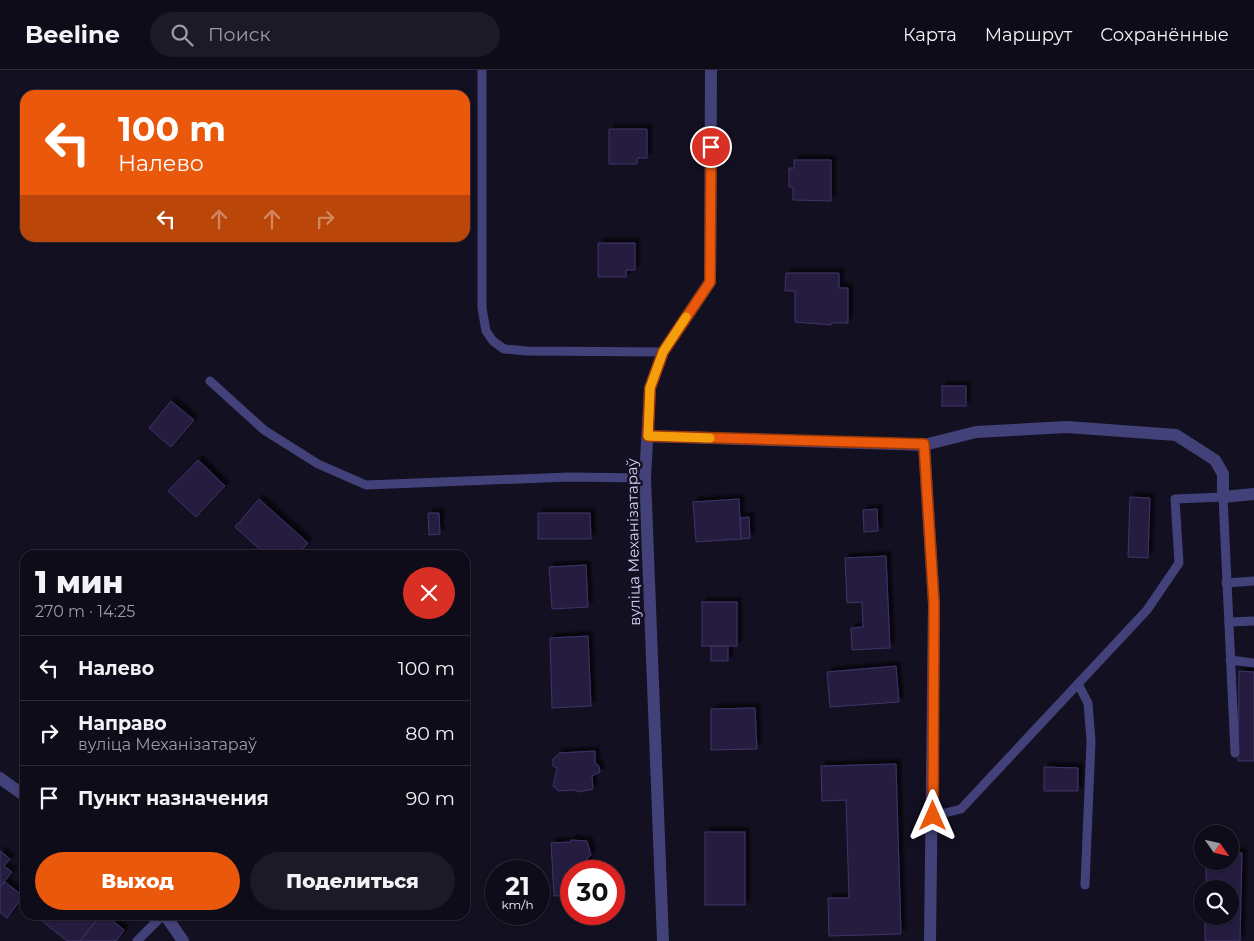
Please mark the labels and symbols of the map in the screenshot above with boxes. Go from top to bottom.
pin [690,126,732,168]
street label: вуліца Механізатараў [622,457,644,626]
position arrow [906,789,958,841]
north arrow [1194,825,1239,870]
speed limit sign: 30 [560,860,625,925]

